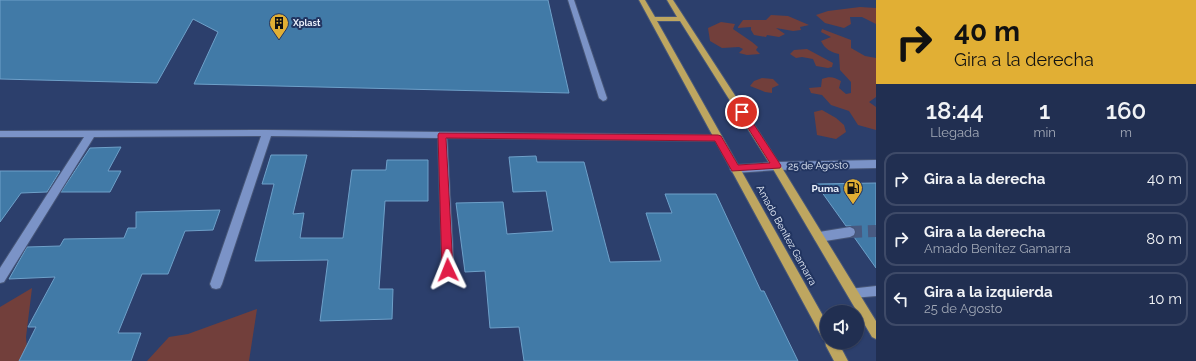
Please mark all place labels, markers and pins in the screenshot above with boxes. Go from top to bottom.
building icon: Xplast [268,12,290,40]
place label: Xplast [292,18,321,28]
pin [725,95,759,129]
fuel station icon: Puma [842,177,864,205]
place label: Puma [812,183,839,194]

